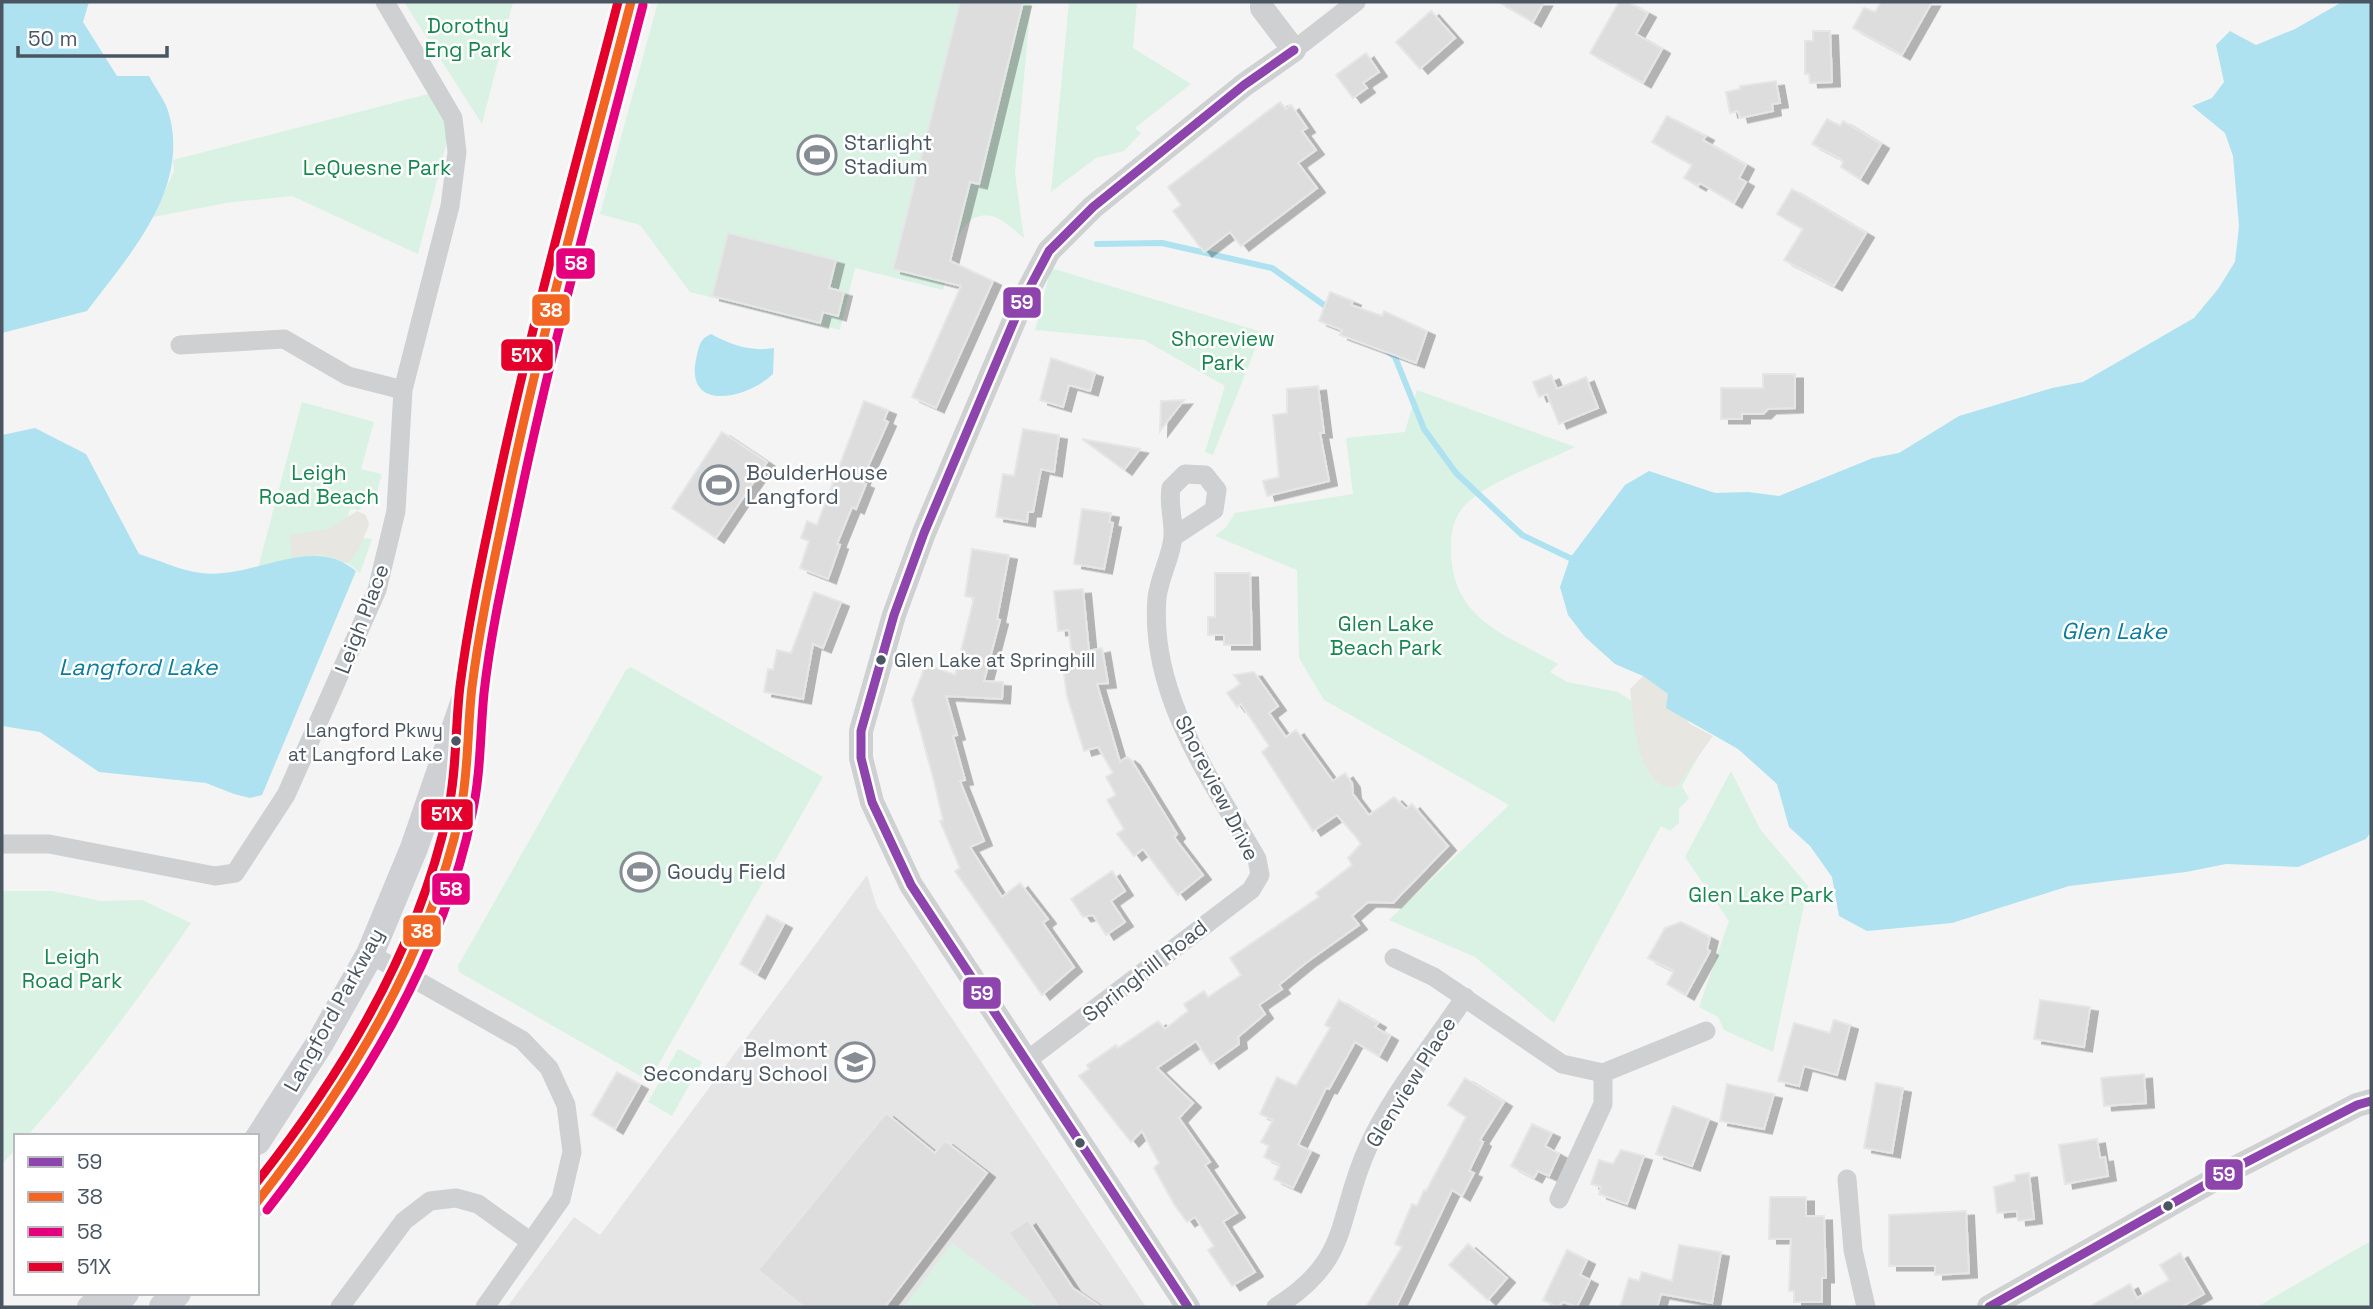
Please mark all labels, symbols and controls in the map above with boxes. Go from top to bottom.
park label: Dorothy Eng Park [424,12,512,63]
scale bar [18,14,166,58]
text: 50 m [28,25,78,52]
place label: Starlight Stadium [844,129,932,180]
sports icon: Starlight Stadium [796,134,838,176]
park label: LeQuesne Park [303,154,451,181]
line badge: 58 [555,247,596,280]
text: 58 [565,251,587,276]
line badge: 59 [1002,286,1042,319]
text: 59 [1010,290,1034,315]
line badge: 38 [531,293,571,327]
text: 38 [540,298,562,323]
park label: Shoreview Park [1171,325,1275,376]
line badge: 51X [500,338,554,372]
text: 51X [511,343,543,368]
park label: Leigh Road Beach [259,459,379,510]
place label: BoulderHouse Langford [746,459,888,510]
sports icon: BoulderHouse Langford [698,464,740,506]
street label: Leigh Place [328,560,395,677]
park label: Glen Lake Beach Park [1330,610,1442,661]
water label: Glen Lake [2061,616,2168,646]
place label: Glen Lake at Springhill [894,648,1095,673]
water label: Langford Lake [59,652,219,682]
marker: Glen Lake at Springhill [874,653,888,667]
street label: Shoreview Drive [1169,711,1266,865]
place label: Langford Pkwy at Langford Lake [288,718,443,767]
marker: Langford Pkwy at Langford Lake [449,734,463,748]
line badge: 51X [420,798,474,831]
text: 51X [431,802,463,827]
sports icon: Goudy Field [619,851,661,893]
place label: Goudy Field [667,858,786,885]
line badge: 58 [431,872,471,906]
text: 58 [440,877,462,902]
park label: Glen Lake Park [1688,881,1834,908]
street label: Springhill Road [1077,913,1213,1028]
line badge: 38 [402,914,442,948]
text: 38 [411,919,433,944]
street label: Langford Parkway [277,923,390,1096]
park label: Leigh Road Park [22,943,122,994]
line badge: 59 [962,976,1002,1010]
text: 59 [970,981,994,1006]
street label: Glenview Place [1360,1011,1462,1152]
place label: Belmont Secondary School [643,1036,828,1087]
school or university icon: Belmont Secondary School [834,1041,876,1083]
legend [14,1134,259,1295]
unlabelled marker [1073,1136,1087,1150]
text: 59 [77,1148,102,1175]
line badge: 59 [2204,1158,2244,1191]
text: 59 [2212,1162,2236,1187]
text: 38 [77,1183,103,1210]
unlabelled marker [2161,1199,2175,1213]
text: 58 [77,1218,103,1245]
text: 51X [77,1253,111,1280]

